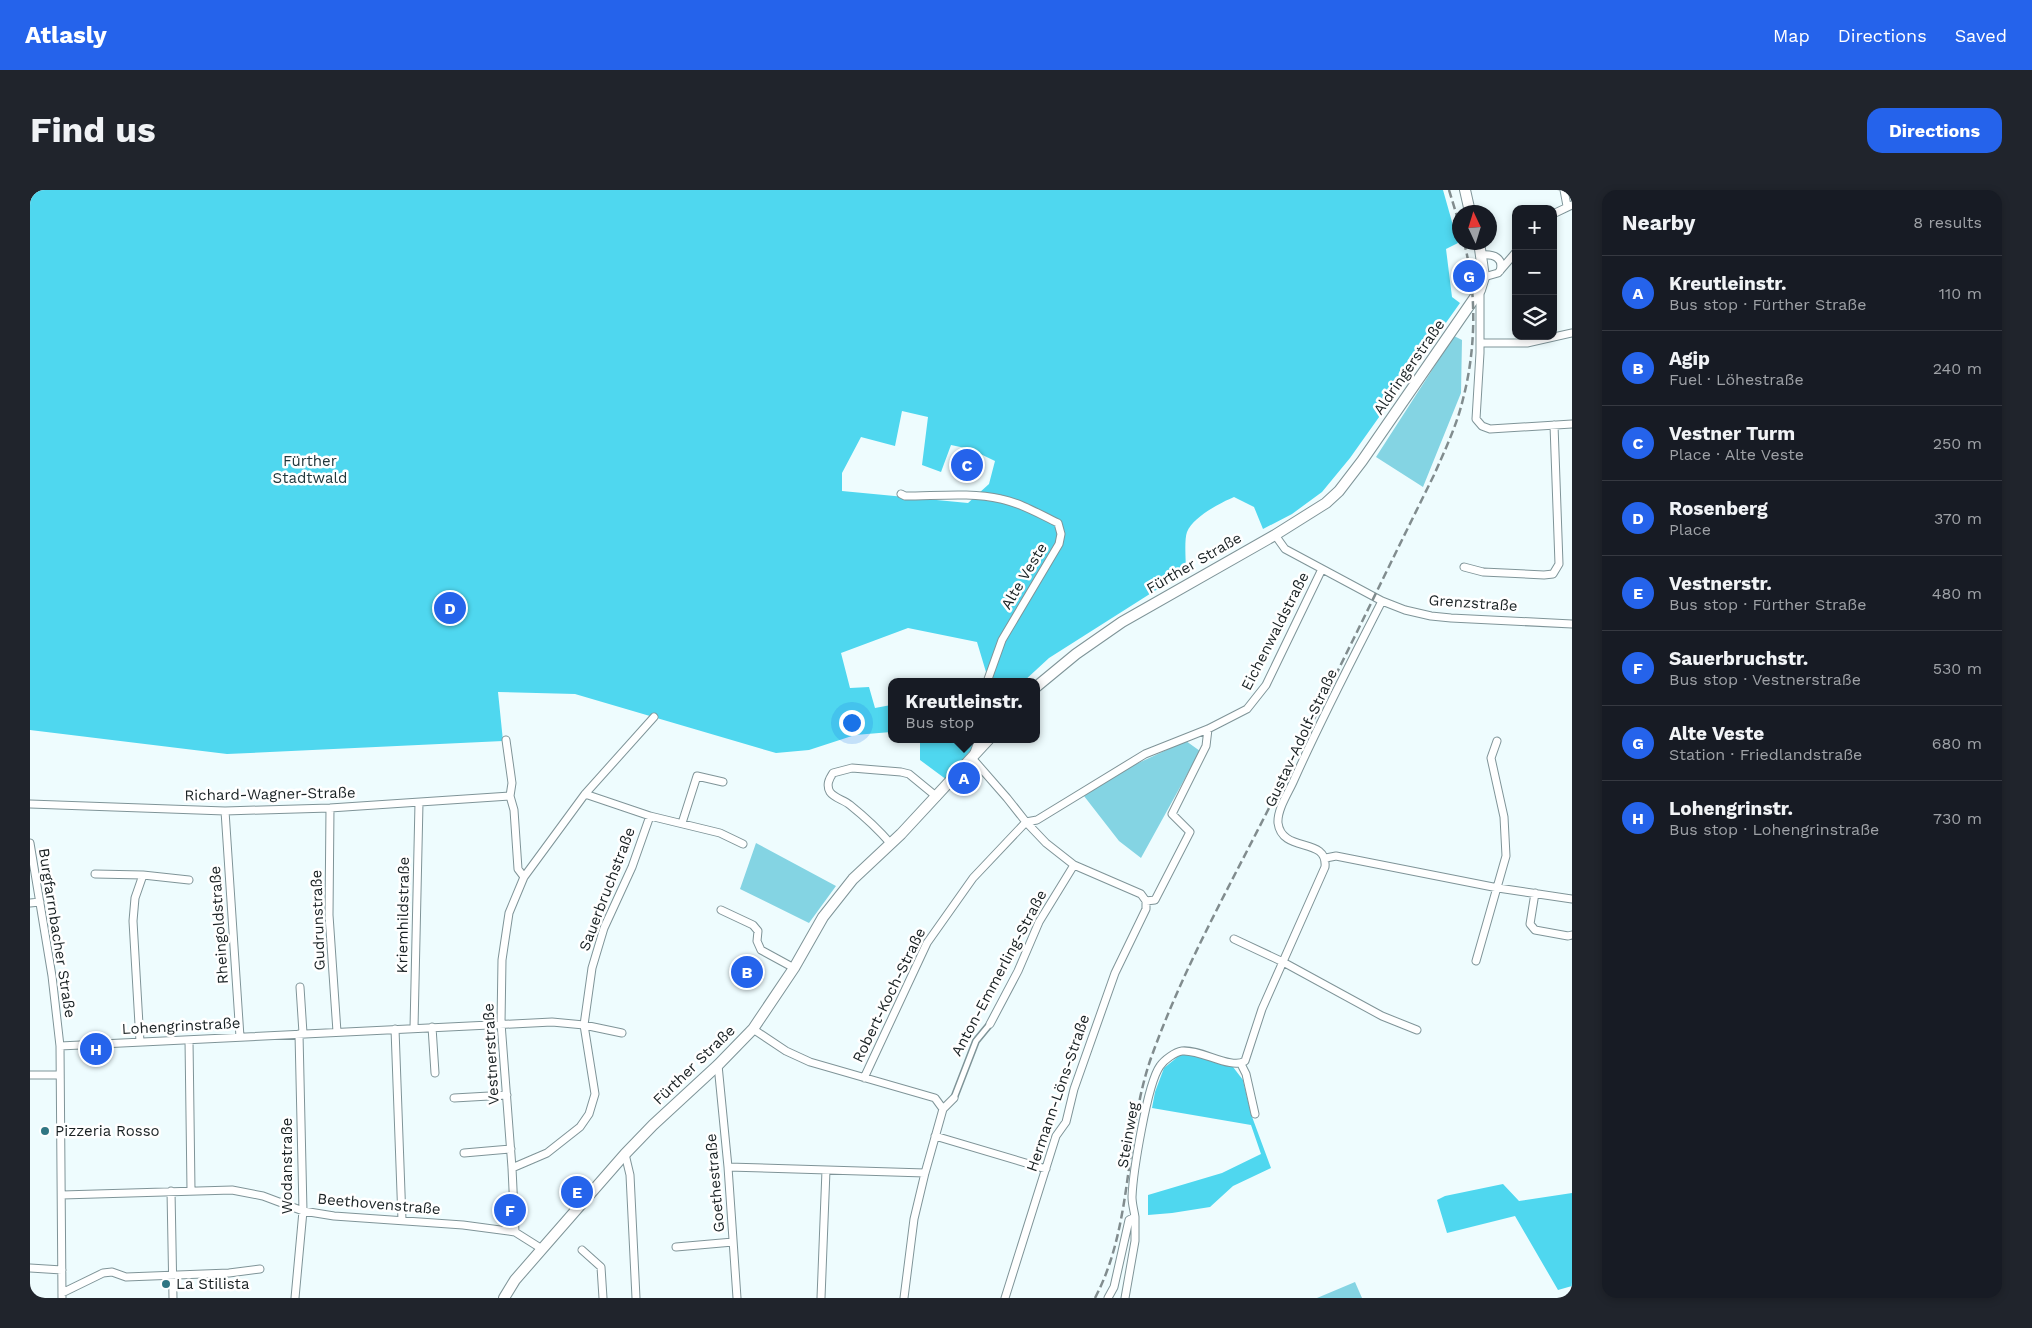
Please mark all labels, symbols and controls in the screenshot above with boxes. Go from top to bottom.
text: Atlasly [25,21,107,49]
text: Map [1773,25,1810,46]
text: Directions [1838,25,1927,46]
text: Saved [1955,25,2007,46]
button: Directions [1867,108,2002,153]
text: Find us [30,109,156,151]
north arrow [1452,205,1497,250]
map controls [1512,205,1557,340]
button: + [1512,205,1557,250]
text: Nearby [1622,210,1695,235]
text: 8 results [1913,213,1982,232]
button: − [1512,250,1557,295]
pin: G [1453,257,1485,295]
text: Kreutleinstr. [1669,272,1787,295]
text: A [1633,284,1643,303]
text: 110 m [1939,284,1982,303]
button: layers [1512,295,1557,340]
text: Bus stop · Fürther Straße [1669,295,1866,314]
street label: Aldringerstraße [1369,316,1449,418]
text: Agip [1669,347,1710,370]
text: B [1633,359,1643,378]
text: 240 m [1933,359,1982,378]
text: Fuel · Löhestraße [1669,370,1804,389]
text: Vestner Turm [1669,422,1795,445]
text: C [1633,434,1643,453]
text: 250 m [1933,434,1982,453]
text: Place · Alte Veste [1669,445,1804,464]
pin: C [951,446,983,484]
park label: Fürther Stadtwald [273,452,347,487]
text: Rosenberg [1669,497,1768,520]
text: D [1632,509,1644,528]
text: 370 m [1934,509,1982,528]
text: Place [1669,520,1711,539]
street label: Fürther Straße [1143,529,1245,597]
street label: Alte Veste [997,540,1051,612]
street label: Eichenwaldstraße [1237,569,1313,693]
text: Vestnerstr. [1669,572,1772,595]
text: E [1633,584,1643,603]
text: 480 m [1932,584,1982,603]
pin: D [434,589,466,627]
street label: Grenzstraße [1428,591,1518,615]
text: Bus stop · Fürther Straße [1669,595,1866,614]
text: Sauerbruchstr. [1669,647,1808,670]
text: F [1633,659,1643,678]
text: 530 m [1933,659,1982,678]
street label: Gustav-Adolf-Straße [1261,666,1341,810]
text: Bus stop · Vestnerstraße [1669,670,1861,689]
popup [888,678,1040,743]
text: Kreutleinstr. [905,690,1023,713]
your location [839,710,865,736]
text: Bus stop [905,713,974,732]
text: Alte Veste [1669,722,1764,745]
text: G [1632,734,1644,753]
text: 680 m [1932,734,1982,753]
text: Station · Friedlandstraße [1669,745,1862,764]
pin: A [948,759,980,797]
street label: Richard-Wagner-Straße [184,784,356,804]
text: Lohengrinstr. [1669,797,1793,820]
text: H [1632,809,1644,828]
text: 730 m [1933,809,1982,828]
text: Bus stop · Lohengrinstraße [1669,820,1879,839]
street label: Sauerbruchstraße [575,825,639,953]
street label: Burgfarrnbacher Straße [35,847,79,1019]
street label: Kriemhildstraße [393,857,413,973]
street label: Rheingoldstraße [206,865,232,985]
street label: Gudrunstraße [307,869,329,971]
street label: Anton-Emmerling-Straße [947,887,1051,1059]
street label: Robert-Koch-Straße [849,925,929,1065]
pin: B [731,953,763,991]
street label: Vestnerstraße [479,1003,503,1105]
street label: Hermann-Löns-Straße [1023,1012,1093,1174]
street label: Lohengrinstraße [121,1014,241,1038]
street label: Fürther Straße [649,1021,739,1109]
pin: H [80,1030,112,1068]
street label: Steinweg [1113,1101,1143,1169]
street label: Wodanstraße [278,1118,296,1214]
place label: Pizzeria Rosso [55,1122,160,1140]
marker: Pizzeria Rosso [39,1125,51,1137]
street label: Goethestraße [702,1133,728,1233]
pin: E [561,1173,593,1211]
street label: Beethovenstraße [317,1190,441,1218]
pin: F [494,1191,526,1229]
place label: La Stilista [176,1275,250,1293]
marker: La Stilista [160,1278,172,1290]

